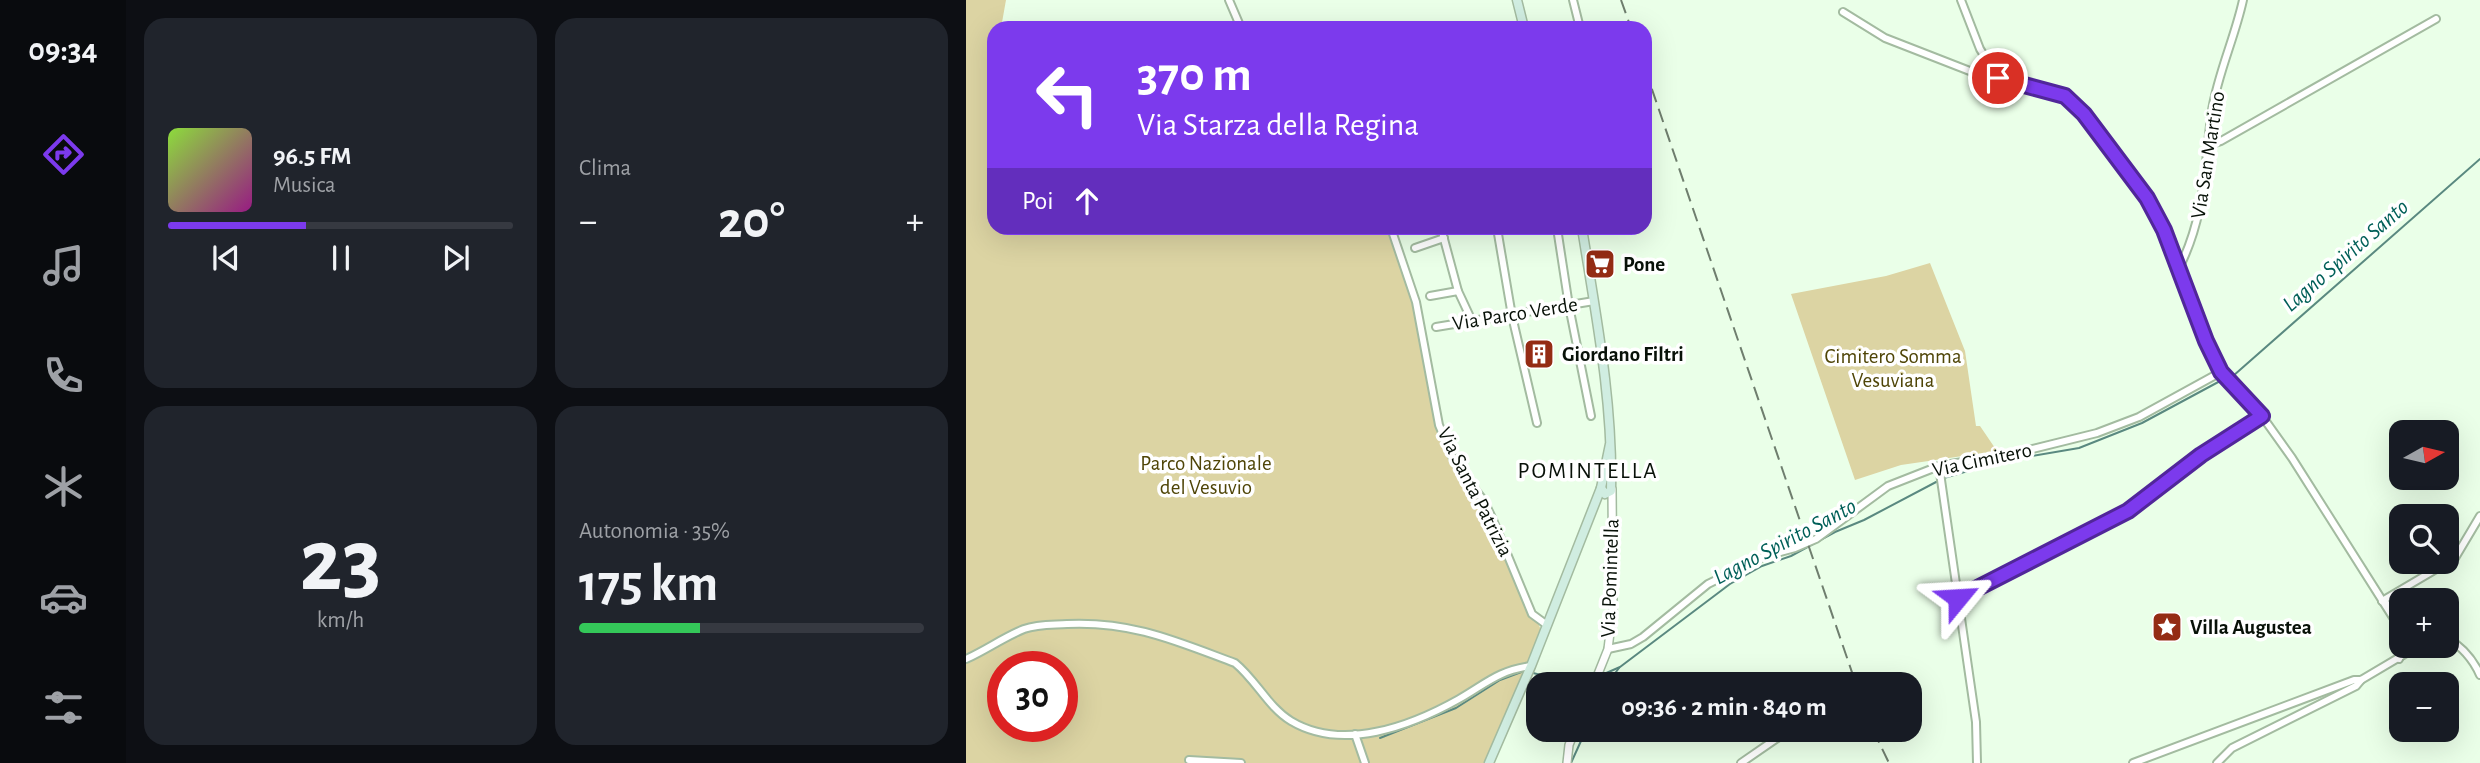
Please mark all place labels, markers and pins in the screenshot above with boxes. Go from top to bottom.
pin [1968,48,2028,108]
supermarket icon: Pone [1583,247,1617,281]
place label: Pone [1623,254,1665,275]
building icon: Giordano Filtri [1522,337,1556,371]
place label: Giordano Filtri [1562,344,1684,365]
place icon: Villa Augustea [2150,610,2184,644]
place label: Villa Augustea [2190,617,2312,638]

